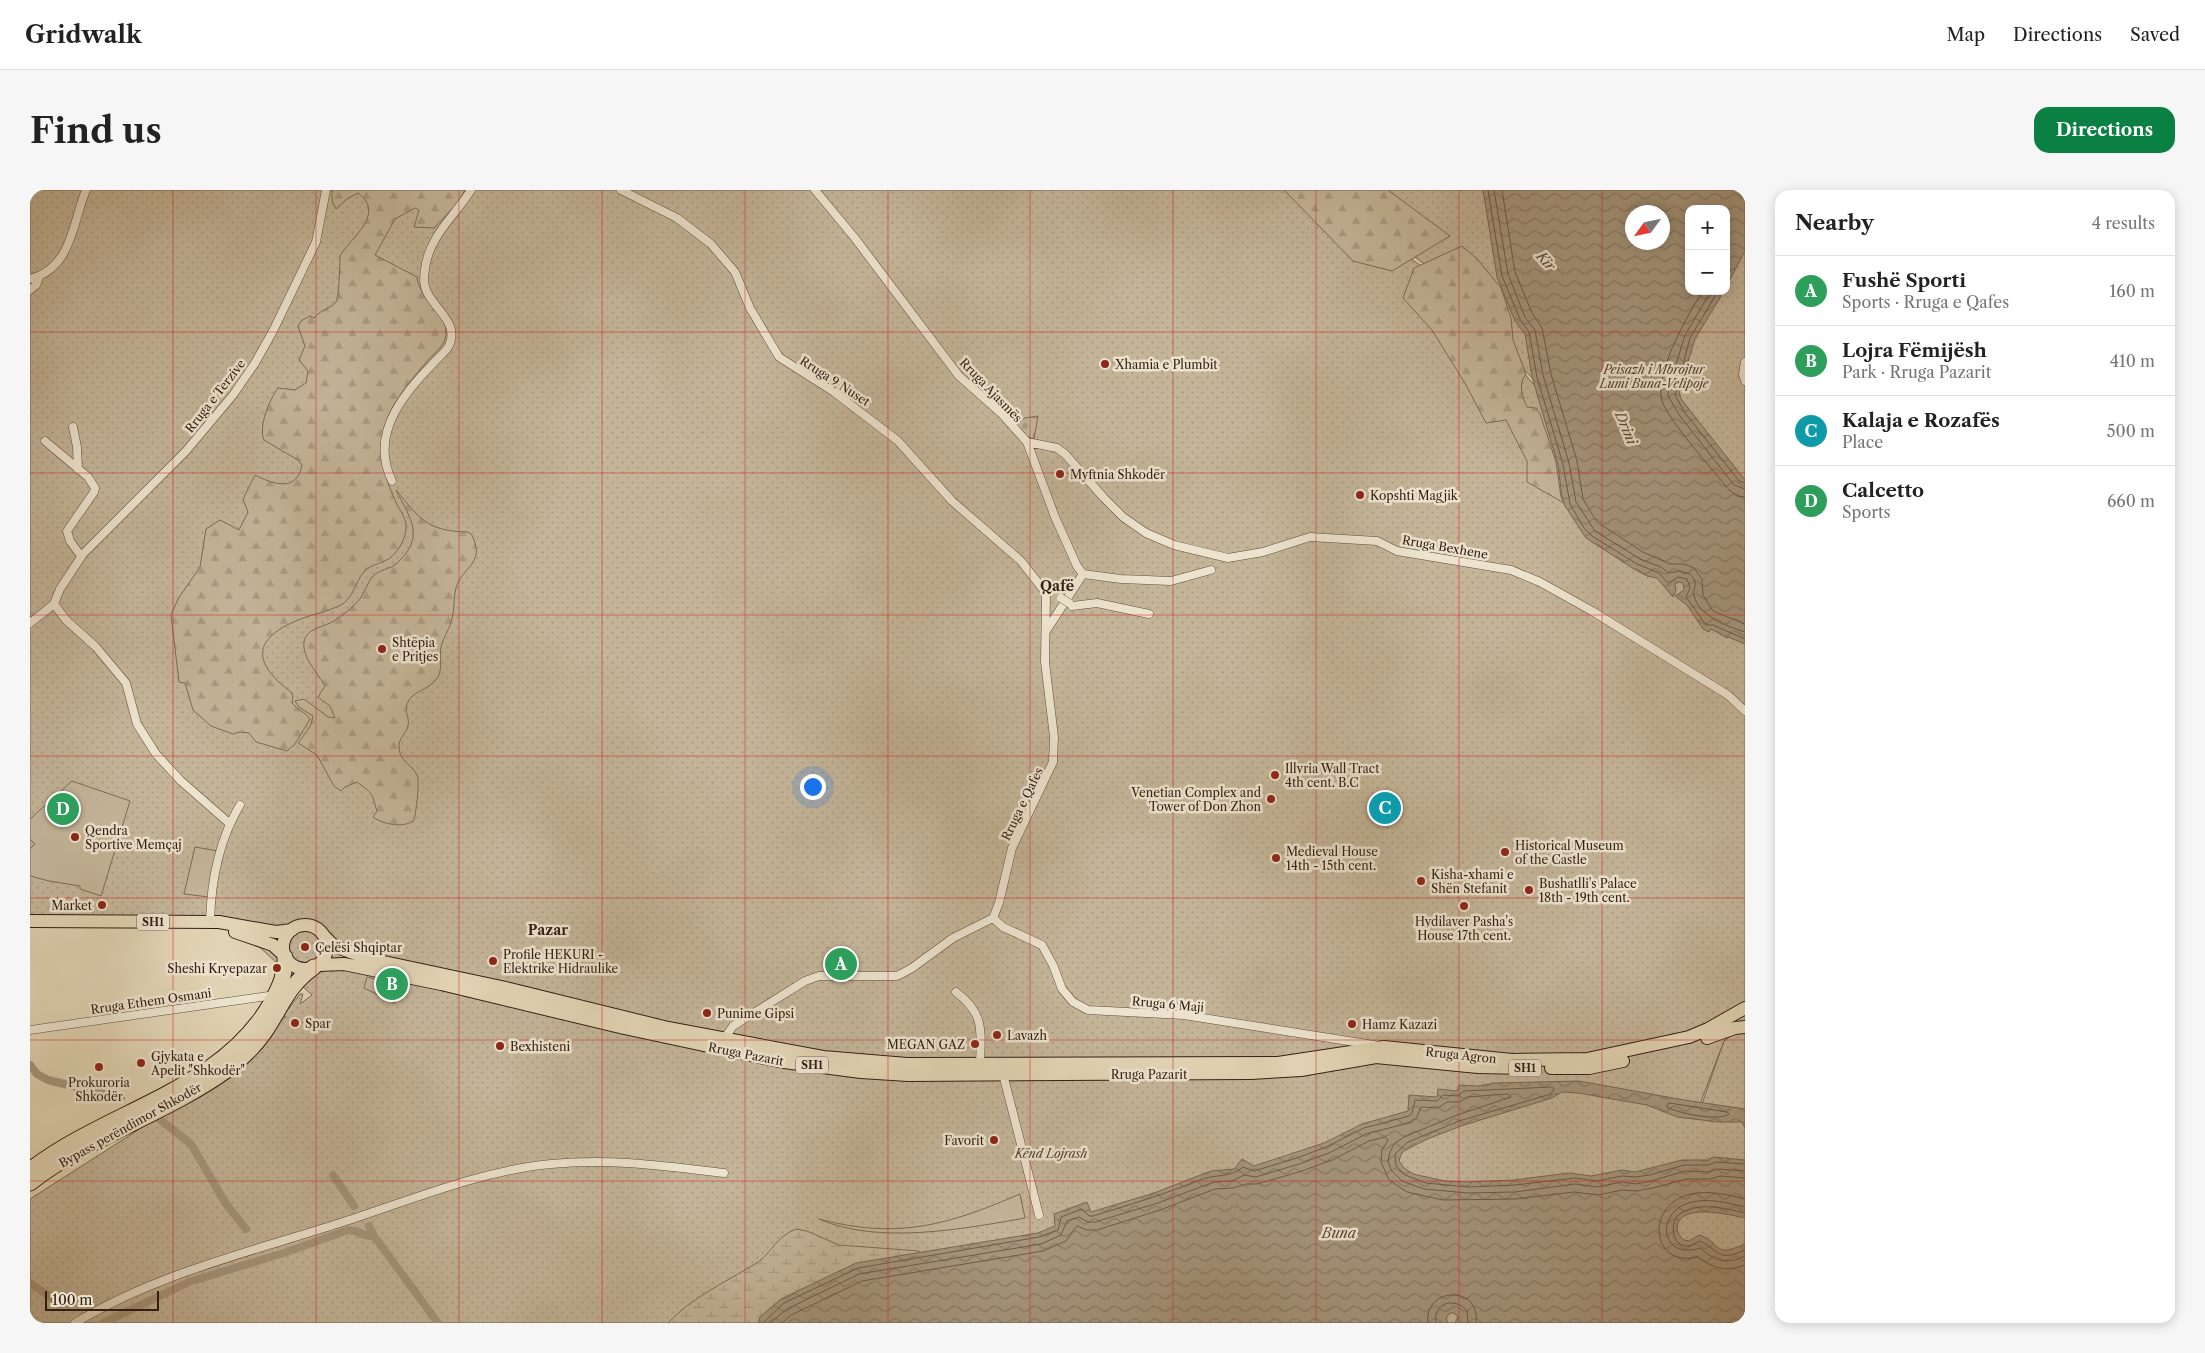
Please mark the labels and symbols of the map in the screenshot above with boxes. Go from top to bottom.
north arrow [1625,205,1670,250]
water label: Kir [1532,247,1561,276]
street label: Rruga 9 Nuset [797,353,873,410]
street label: Rruga Ajasmës [957,355,1025,425]
street label: Rruga e Terzive [182,356,248,436]
place label: Xhamia e Plumbit [1114,357,1218,372]
marker: Xhamia e Plumbit [1099,358,1111,370]
park label: Peisazh i Mbrojtur Lumi Buna-Velipoje [1599,362,1710,391]
water label: Drini [1611,408,1642,449]
place label: Myftnia Shkodër [1070,467,1165,482]
marker: Myftnia Shkodër [1054,468,1066,480]
place label: Kopshti Magjik [1370,488,1459,503]
marker: Kopshti Magjik [1354,489,1366,501]
street label: Rruga Bexhene [1401,532,1489,562]
district label: Qafë [1040,577,1074,595]
place label: Shtëpia e Pritjes [392,635,438,664]
marker: Shtëpia e Pritjes [376,643,388,655]
place label: Illyria Wall Tract 4th cent. B.C [1285,761,1380,790]
street label: Rruga e Qafes [998,765,1046,843]
marker: Illyria Wall Tract 4th cent. B.C [1269,769,1281,781]
your location [800,774,826,800]
place label: Venetian Complex and Tower of Don Zhon [1130,785,1262,814]
pin: C [1369,789,1401,827]
pin: D [47,790,79,828]
marker: Venetian Complex and Tower of Don Zhon [1265,793,1277,805]
place label: Qendra Sportive Memçaj [85,823,182,852]
marker: Qendra Sportive Memçaj [69,831,81,843]
place label: Historical Museum of the Castle [1515,838,1624,867]
place label: Medieval House 14th - 15th cent. [1286,844,1378,873]
marker: Historical Museum of the Castle [1499,846,1511,858]
marker: Medieval House 14th - 15th cent. [1270,852,1282,864]
place label: Kisha-xhami e Shën Stefanit [1431,867,1514,896]
marker: Kisha-xhami e Shën Stefanit [1415,875,1427,887]
place label: Bushatlli's Palace 18th - 19th cent. [1539,876,1637,905]
marker: Bushatlli's Palace 18th - 19th cent. [1523,884,1535,896]
place label: Market [51,898,93,913]
marker: Market [96,899,108,911]
marker: Hydilaver Pasha's House 17th cent. [1458,900,1470,912]
road number: SH1 [137,914,169,930]
place label: Hydilaver Pasha's House 17th cent. [1415,914,1513,943]
district label: Pazar [528,921,568,939]
place label: Çelësi Shqiptar [315,940,402,955]
marker: Çelësi Shqiptar [299,941,311,953]
pin: A [825,945,857,983]
place label: Profile HEKURI - Elektrike Hidraulike [503,947,618,976]
marker: Profile HEKURI - Elektrike Hidraulike [487,955,499,967]
place label: Sheshi Kryepazar [167,961,267,976]
marker: Sheshi Kryepazar [271,962,283,974]
pin: B [376,965,408,1003]
street label: Rruga Ethem Osmani [90,985,213,1017]
street label: Rruga 6 Maji [1131,993,1205,1015]
place label: Punime Gipsi [717,1006,795,1021]
marker: Punime Gipsi [701,1007,713,1019]
place label: Spar [305,1016,331,1031]
marker: Spar [289,1017,301,1029]
place label: Hamz Kazazi [1362,1017,1437,1032]
marker: Hamz Kazazi [1346,1018,1358,1030]
place label: Lavazh [1007,1028,1048,1043]
marker: Lavazh [991,1029,1003,1041]
place label: MEGAN GAZ [887,1037,965,1052]
marker: MEGAN GAZ [969,1038,981,1050]
place label: Bexhisteni [510,1039,570,1054]
street label: Rruga Pazarit [707,1039,786,1069]
marker: Bexhisteni [494,1040,506,1052]
street label: Rruga Agron [1425,1044,1498,1066]
place label: Gjykata e Apelit "Shkodër" [150,1049,245,1078]
road number: SH1 [796,1056,828,1074]
marker: Gjykata e Apelit "Shkodër" [135,1057,147,1069]
road number: SH1 [1509,1060,1541,1076]
marker: Prokuroria Shkodër [93,1061,105,1073]
street label: Rruga Pazarit [1111,1067,1188,1082]
place label: Prokuroria Shkodër [68,1075,131,1104]
street label: Bypass perëndimor Shkodër [56,1079,204,1171]
place label: Favorit [944,1133,985,1148]
marker: Favorit [988,1134,1000,1146]
park label: Kënd Lojrash [1014,1146,1087,1161]
water label: Buna [1321,1224,1357,1242]
scale bar [45,1288,159,1311]

